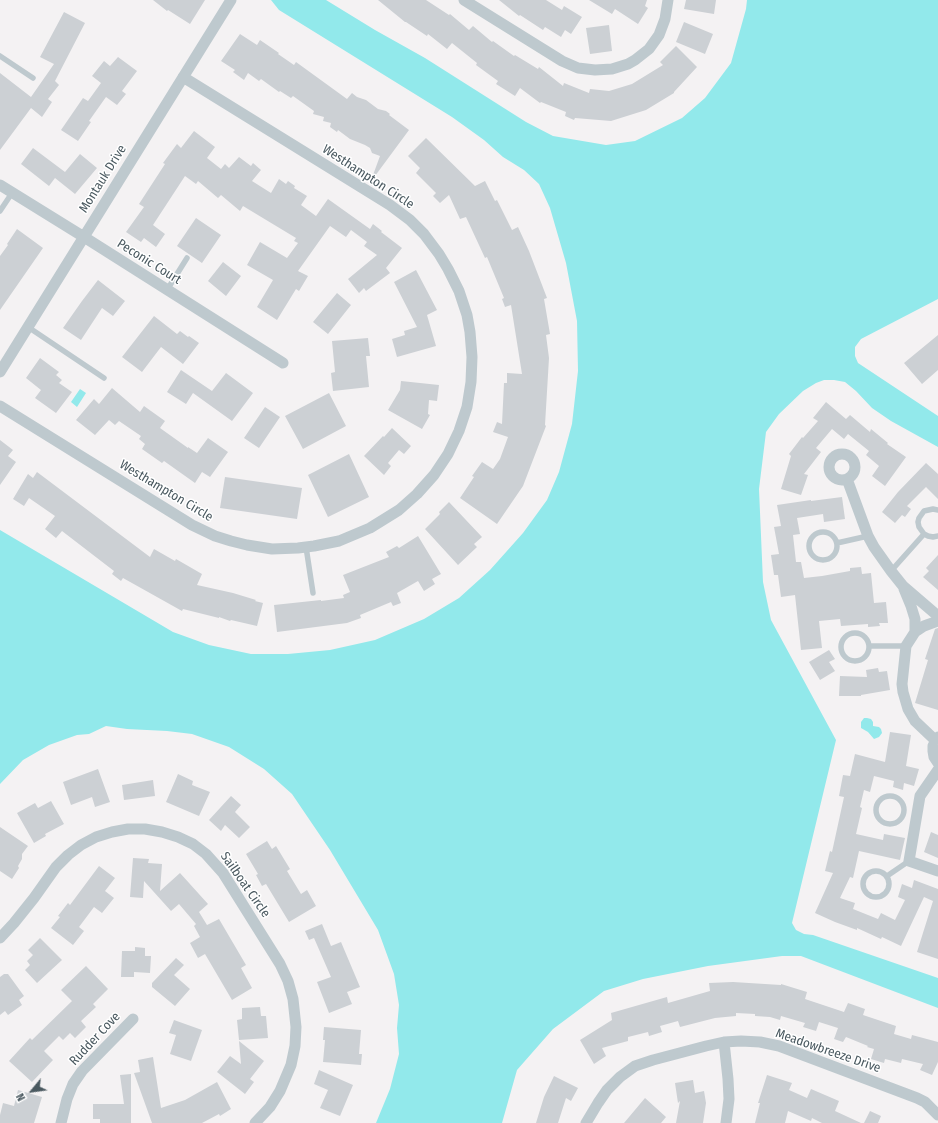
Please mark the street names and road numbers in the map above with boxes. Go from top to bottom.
street label: Montauk Drive [76,142,130,216]
street label: Westhampton Circle [319,142,417,212]
street label: Peconic Court [114,236,184,288]
street label: Westhampton Circle [116,457,216,525]
street label: Sailboat Circle [217,849,273,921]
street label: Rudder Cove [66,1009,124,1069]
street label: Meadowbreeze Drive [773,1026,883,1076]

